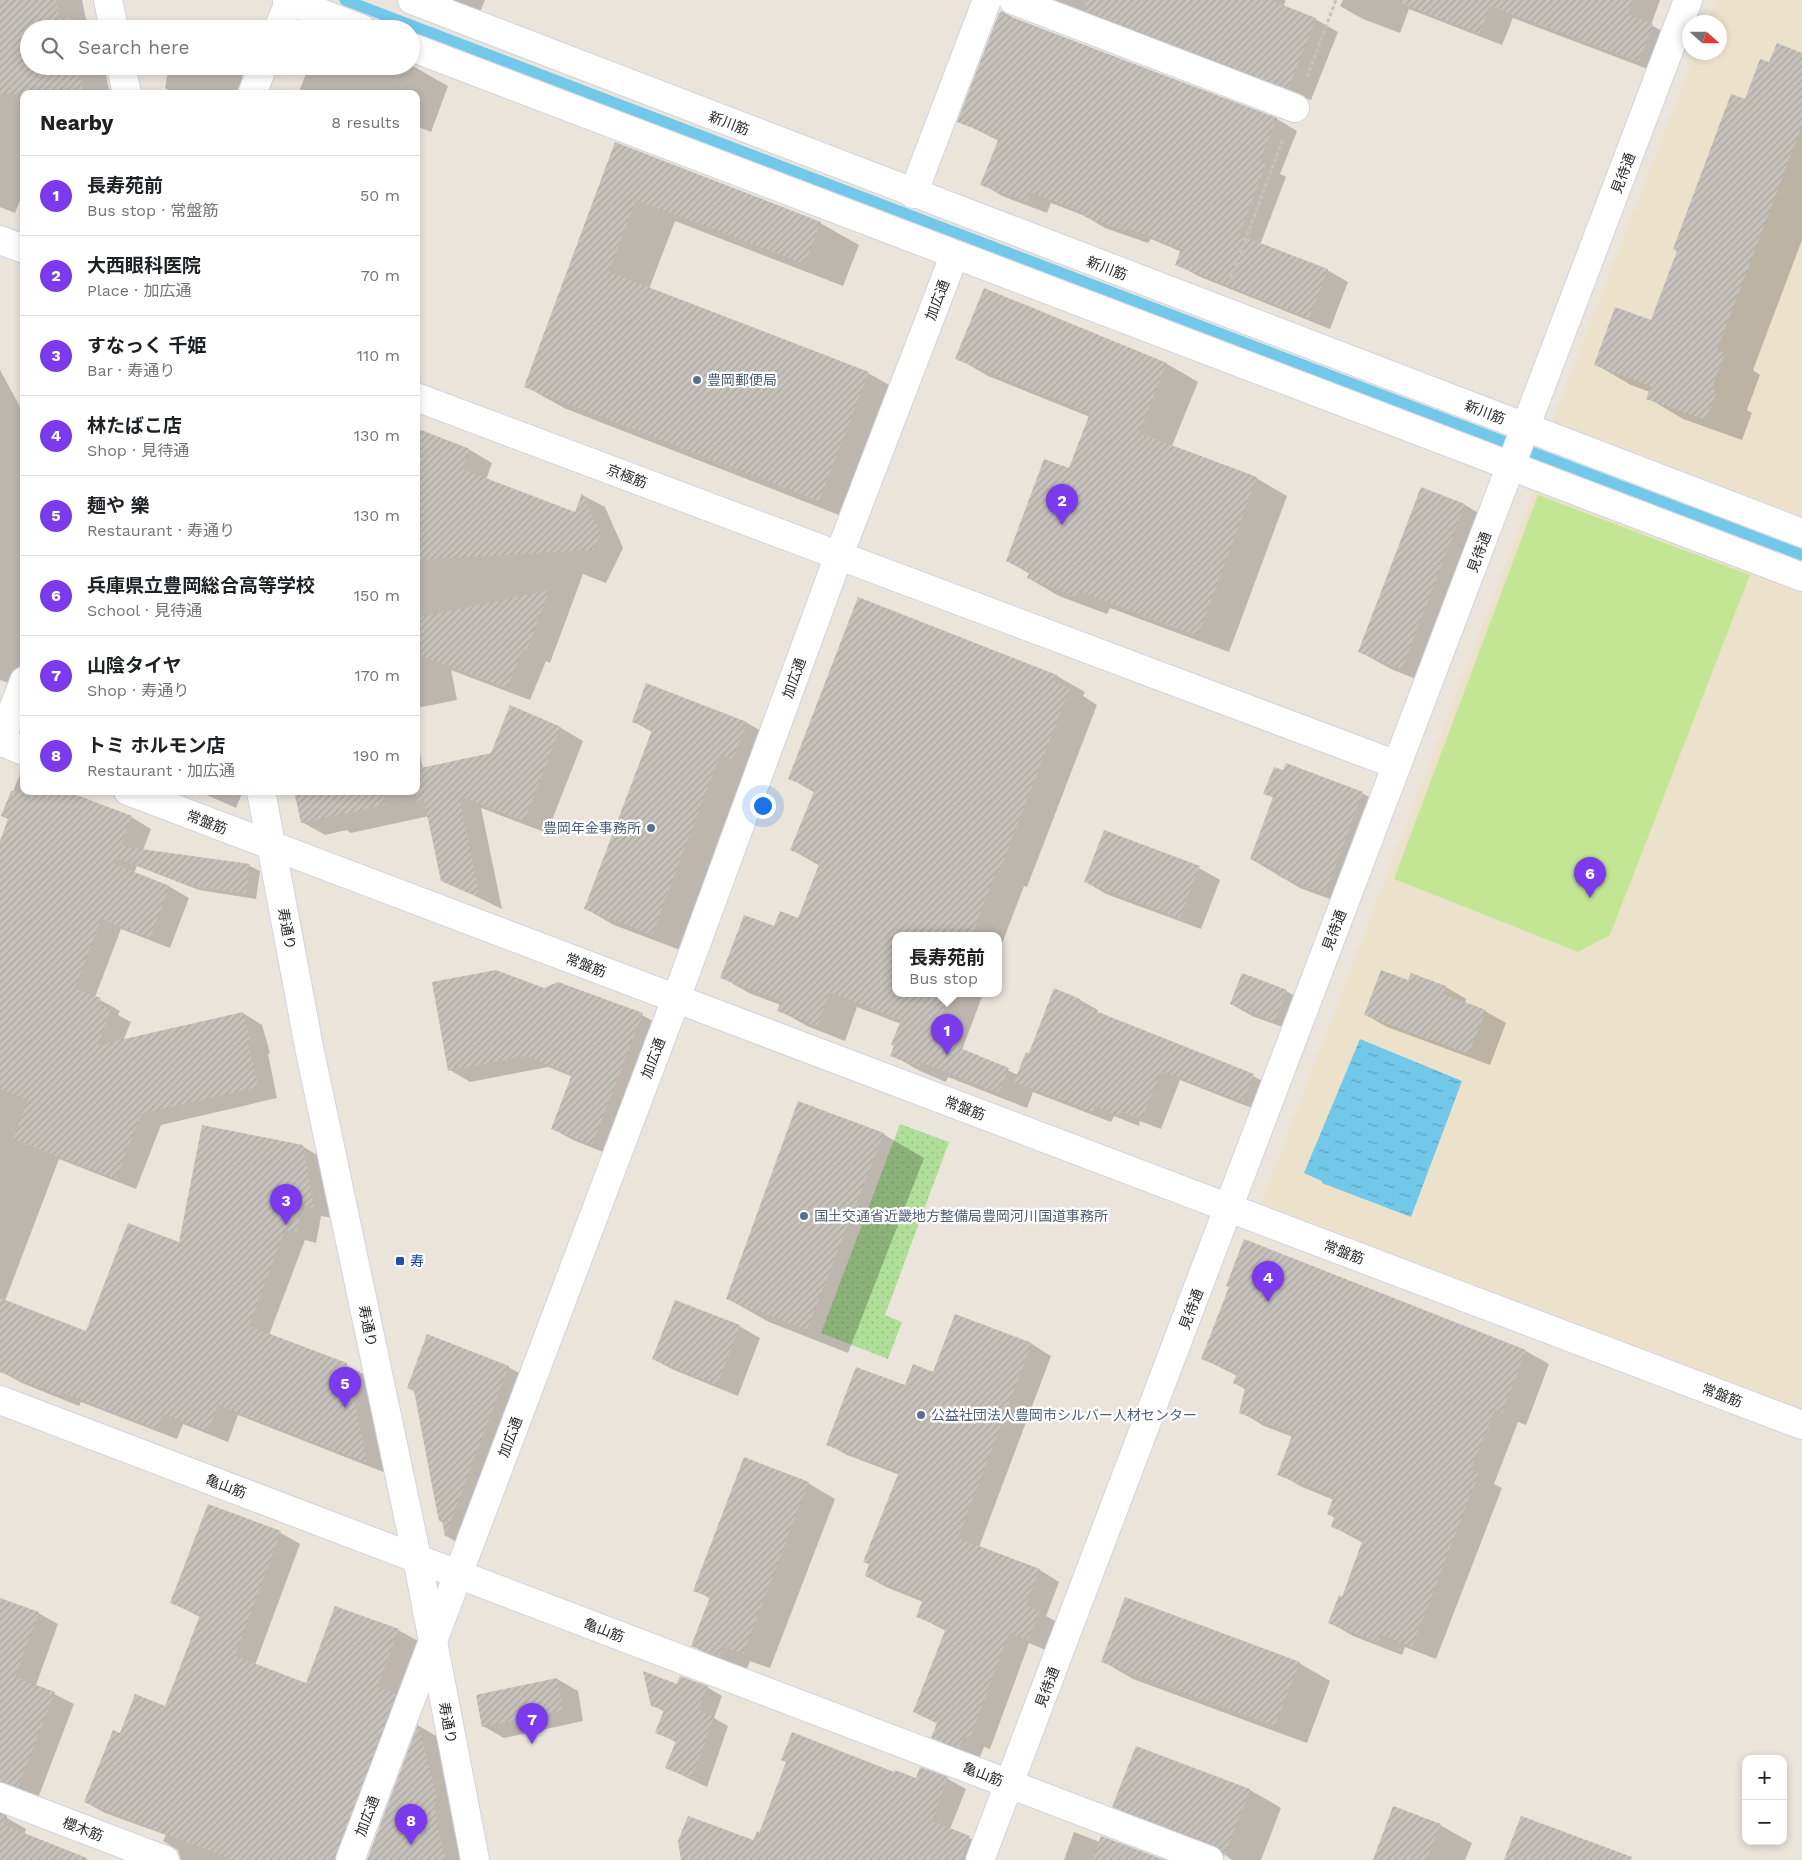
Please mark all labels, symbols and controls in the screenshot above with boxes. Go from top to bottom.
north arrow [1682,15,1727,60]
search box [20,20,420,75]
icon: search [38,34,66,62]
text: Search here [78,36,189,59]
street label: 新川筋 [707,108,751,138]
text: Nearby [40,110,113,135]
text: 8 results [331,113,400,132]
street label: 見待通 [1608,151,1638,195]
text: 長寿苑前 [87,174,163,197]
text: 1 [53,186,59,205]
text: 50 m [360,186,400,205]
text: Bus stop · 常盤筋 [87,201,219,220]
street label: 新川筋 [1085,253,1129,283]
text: 大西眼科医院 [87,254,201,277]
text: 2 [51,266,61,285]
text: 70 m [361,266,400,285]
street label: 加広通 [922,278,952,322]
text: Place · 加広通 [87,281,191,300]
text: すなっく 千姫 [87,334,206,357]
text: 3 [51,346,61,365]
text: 110 m [357,346,400,365]
text: Bar · 寿通り [87,361,175,380]
place label: 豊岡郵便局 [707,372,777,388]
marker: 豊岡郵便局 [691,374,703,386]
street label: 新川筋 [1463,397,1507,427]
text: 林たばこ店 [87,414,182,437]
text: 4 [51,426,61,445]
text: 130 m [354,426,400,445]
text: Shop · 見待通 [87,441,189,460]
street label: 京極筋 [605,461,649,491]
pin: 2 [1046,484,1078,525]
text: 麺や 樂 [87,494,149,517]
text: 5 [51,506,61,525]
text: 130 m [354,506,400,525]
text: Restaurant · 寿通り [87,521,235,540]
street label: 見待通 [1464,530,1494,574]
text: 兵庫県立豊岡総合高等学校 [87,574,315,597]
text: 6 [51,586,61,605]
text: 150 m [354,586,400,605]
text: School · 見待通 [87,601,202,620]
text: 山陰タイヤ [87,654,181,677]
street label: 加広通 [779,656,809,700]
text: 7 [51,666,61,685]
text: 170 m [354,666,400,685]
text: Shop · 寿通り [87,681,189,700]
text: トミ ホルモン店 [87,734,225,757]
text: 8 [51,746,61,765]
text: 190 m [353,746,400,765]
text: Restaurant · 加広通 [87,761,235,780]
your location [750,793,776,819]
street label: 常盤筋 [185,807,229,837]
place label: 豊岡年金事務所 [543,820,641,836]
marker: 豊岡年金事務所 [645,822,657,834]
pin: 6 [1574,857,1606,898]
street label: 寿通り [275,907,299,951]
street label: 見待通 [1319,908,1349,952]
popup [892,932,1002,997]
text: 長寿苑前 [909,946,985,969]
street label: 常盤筋 [564,950,608,980]
text: Bus stop [909,969,978,988]
pin: 1 [931,1014,963,1055]
street label: 加広通 [638,1036,668,1080]
street label: 常盤筋 [943,1093,987,1123]
pin: 3 [270,1184,302,1225]
place label: 国土交通省近畿地方整備局豊岡河川国道事務所 [814,1208,1108,1224]
marker: 国土交通省近畿地方整備局豊岡河川国道事務所 [798,1210,810,1222]
street label: 常盤筋 [1322,1237,1366,1267]
place label: 寿 [410,1253,424,1269]
marker: 寿 [394,1255,406,1267]
pin: 4 [1252,1261,1284,1302]
street label: 見待通 [1176,1287,1206,1331]
street label: 寿通り [356,1304,380,1348]
pin: 5 [329,1367,361,1408]
street label: 常盤筋 [1700,1380,1744,1410]
place label: 公益社団法人豊岡市シルバー人材センター [931,1407,1197,1423]
marker: 公益社団法人豊岡市シルバー人材センター [915,1409,927,1421]
street label: 加広通 [495,1415,525,1459]
street label: 亀山筋 [204,1471,248,1501]
street label: 亀山筋 [582,1615,626,1645]
street label: 見待通 [1032,1665,1062,1709]
street label: 寿通り [436,1701,460,1745]
pin: 7 [516,1703,548,1744]
map controls [1742,1755,1787,1845]
button: + [1742,1755,1787,1800]
street label: 亀山筋 [961,1759,1005,1789]
street label: 加広通 [352,1794,382,1838]
button: − [1742,1800,1787,1845]
pin: 8 [395,1804,427,1845]
street label: 櫻木筋 [61,1814,105,1844]

